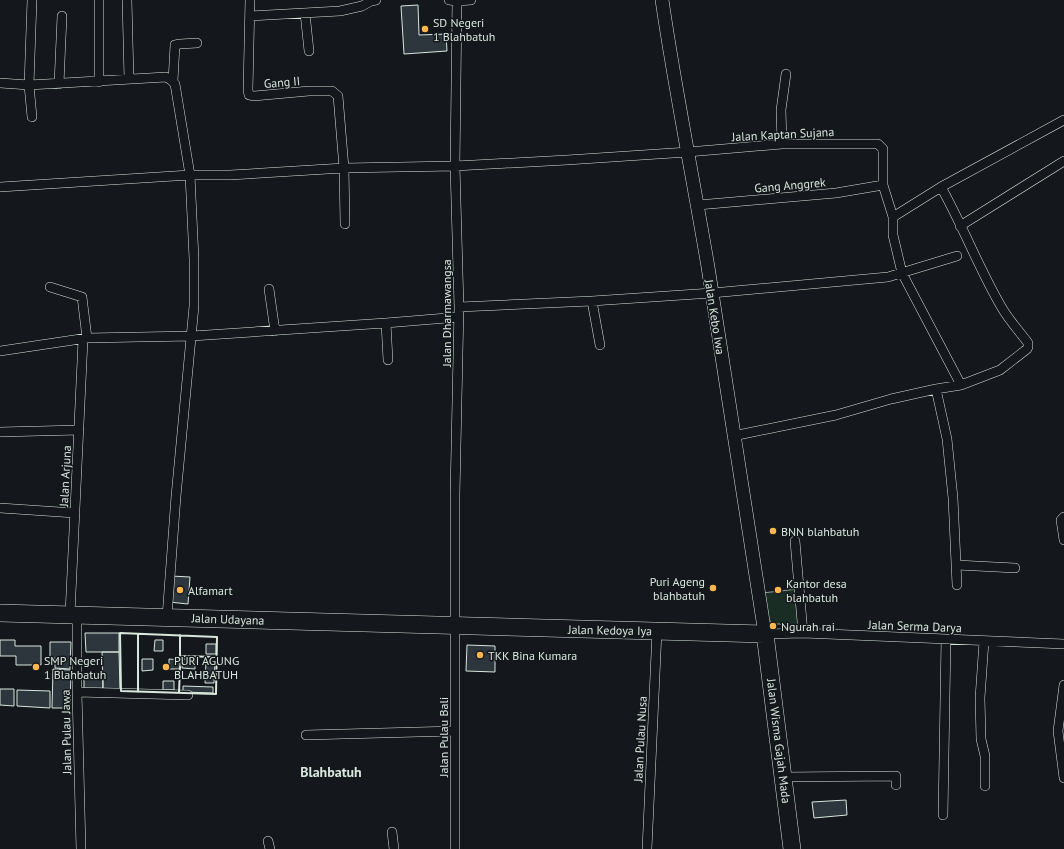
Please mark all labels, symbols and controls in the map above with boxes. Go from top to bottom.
place label: SD Negeri 1 Blahbatuh [433,15,495,44]
marker: SD Negeri 1 Blahbatuh [420,24,430,34]
street label: Gang II [263,73,301,91]
street label: Jalan Kaptan Sujana [730,124,835,144]
street label: Gang Anggrek [754,174,827,196]
street label: Jalan Dharmawangsa [439,259,454,368]
street label: Jalan Kebo Iwa [701,277,728,356]
street label: Jalan Arjuna [56,445,74,508]
place label: BNN blahbatuh [781,524,859,539]
marker: BNN blahbatuh [768,526,778,536]
place label: Puri Ageng blahbatuh [650,574,705,603]
place label: Kantor desa blahbatuh [786,576,847,605]
place label: Alfamart [188,583,233,598]
marker: Puri Ageng blahbatuh [708,583,718,593]
marker: Alfamart [175,585,185,595]
marker: Kantor desa blahbatuh [773,585,783,595]
street label: Jalan Udayana [190,610,265,628]
street label: Jalan Serma Darya [867,617,962,635]
place label: Ngurah rai [781,619,835,634]
marker: Ngurah rai [768,621,778,631]
street label: Jalan Kedoya Iya [567,622,652,638]
place label: TKK Bina Kumara [488,648,577,663]
marker: TKK Bina Kumara [475,650,485,660]
place label: SMP Negeri 1 Blahbatuh [44,653,106,682]
place label: PURI AGUNG BLAHBATUH [174,653,239,682]
marker: SMP Negeri 1 Blahbatuh [31,662,41,672]
marker: PURI AGUNG BLAHBATUH [161,662,171,672]
street label: Jalan Wisma Gajah Mada [764,677,794,804]
street label: Jalan Pulau Jawa [58,689,74,776]
street label: Jalan Pulau Nusa [630,696,650,783]
street label: Jalan Pulau Bali [436,697,451,778]
district label: Blahbatuh [300,763,362,781]

